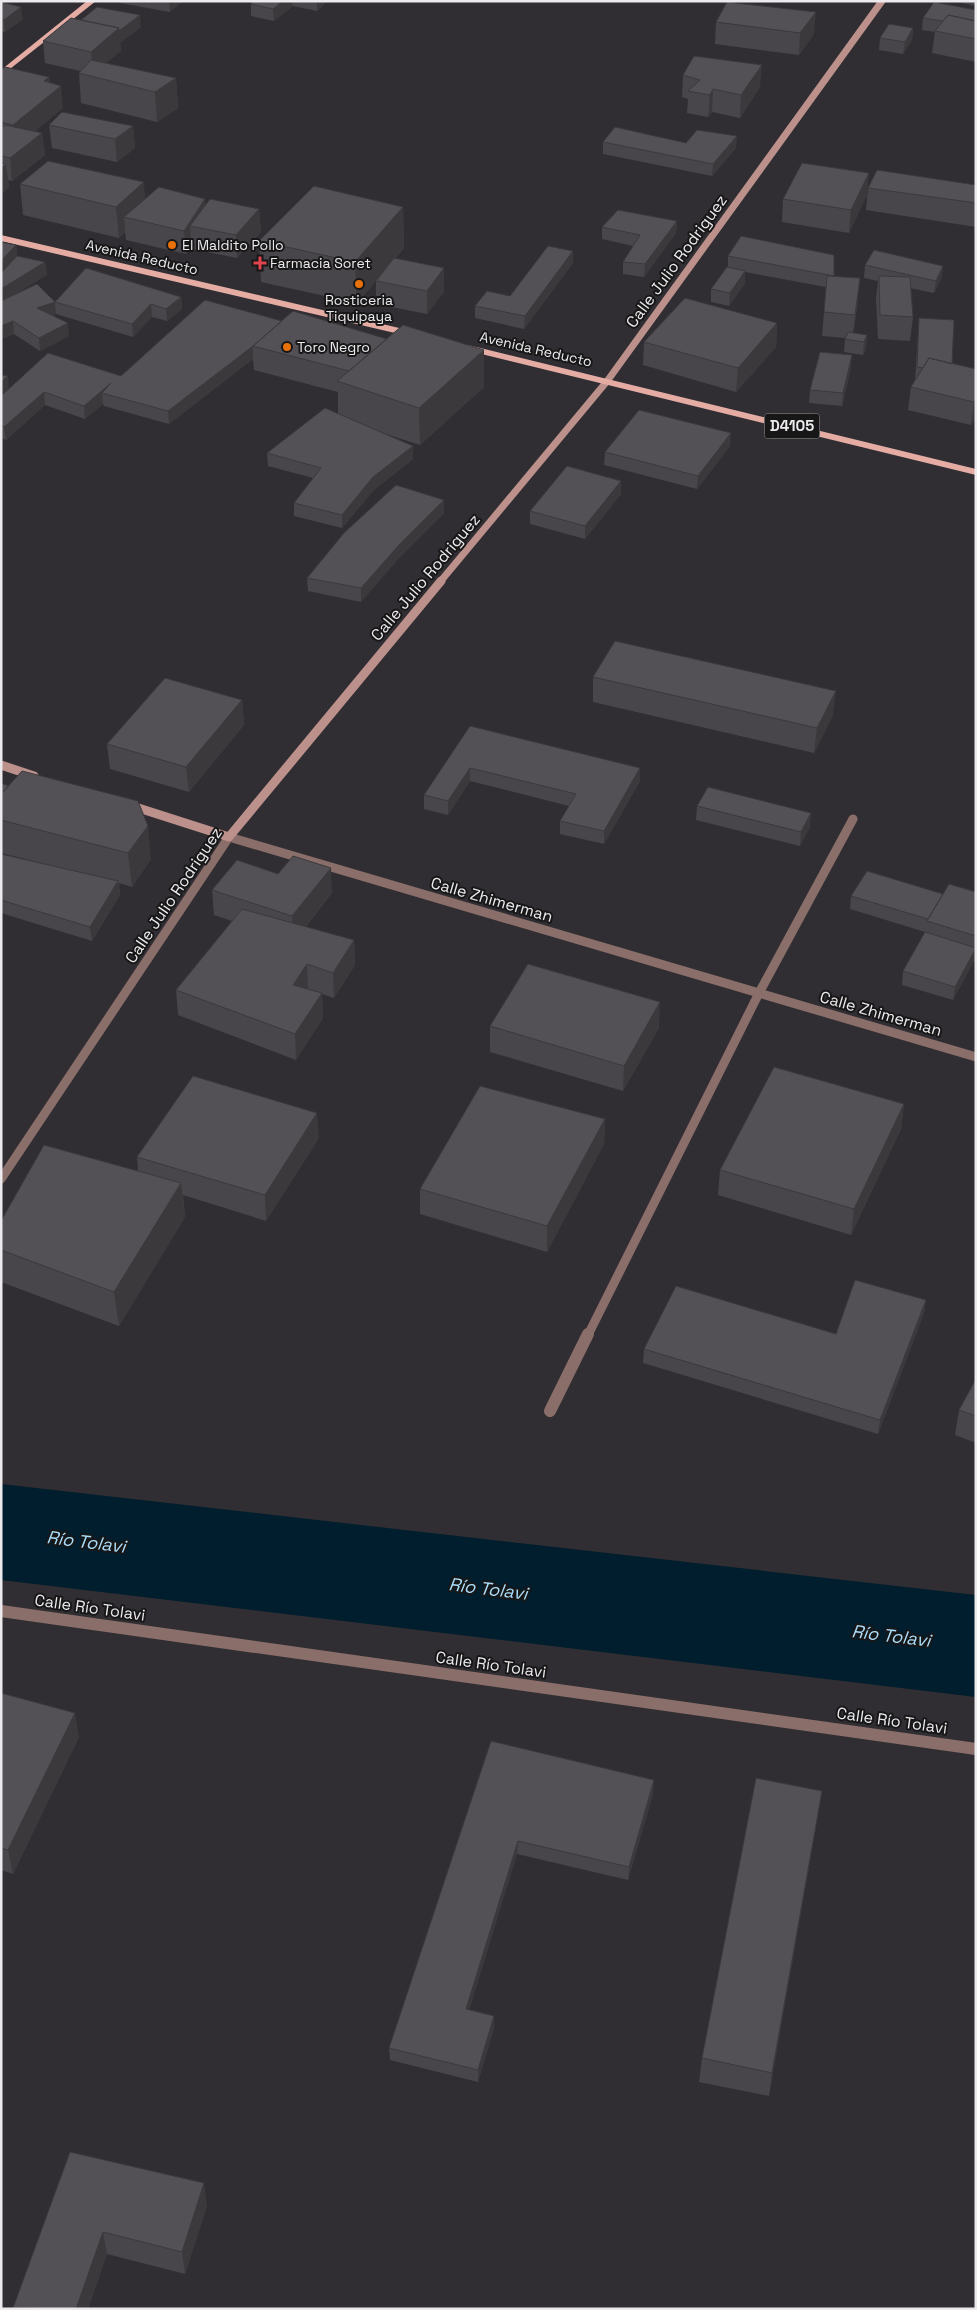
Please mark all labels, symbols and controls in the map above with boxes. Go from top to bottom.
street label: Calle Julio Rodriguez [621,191,732,332]
street label: Avenida Reducto [84,235,200,279]
place label: El Maldito Pollo [182,236,284,254]
marker: El Maldito Pollo [166,239,178,251]
place label: Farmacia Soret [270,254,371,272]
marker: Farmacia Soret [254,257,266,269]
marker: Rosticeria Tiquipaya [353,278,365,290]
place label: Rosticeria Tiquipaya [325,291,393,325]
street label: Avenida Reducto [478,327,594,371]
place label: Toro Negro [297,338,370,356]
marker: Toro Negro [281,341,293,353]
road number: D4105 [764,414,820,438]
street label: Calle Julio Rodriguez [366,509,485,645]
street label: Calle Julio Rodriguez [120,823,227,967]
street label: Calle Zhimerman [428,872,555,927]
street label: Calle Zhimerman [817,986,944,1041]
water label: Río Tolavi [45,1525,129,1558]
water label: Río Tolavi [447,1572,531,1605]
street label: Calle Río Tolavi [33,1589,147,1626]
water label: Río Tolavi [850,1619,934,1652]
street label: Calle Río Tolavi [434,1646,548,1683]
street label: Calle Río Tolavi [835,1702,949,1739]

